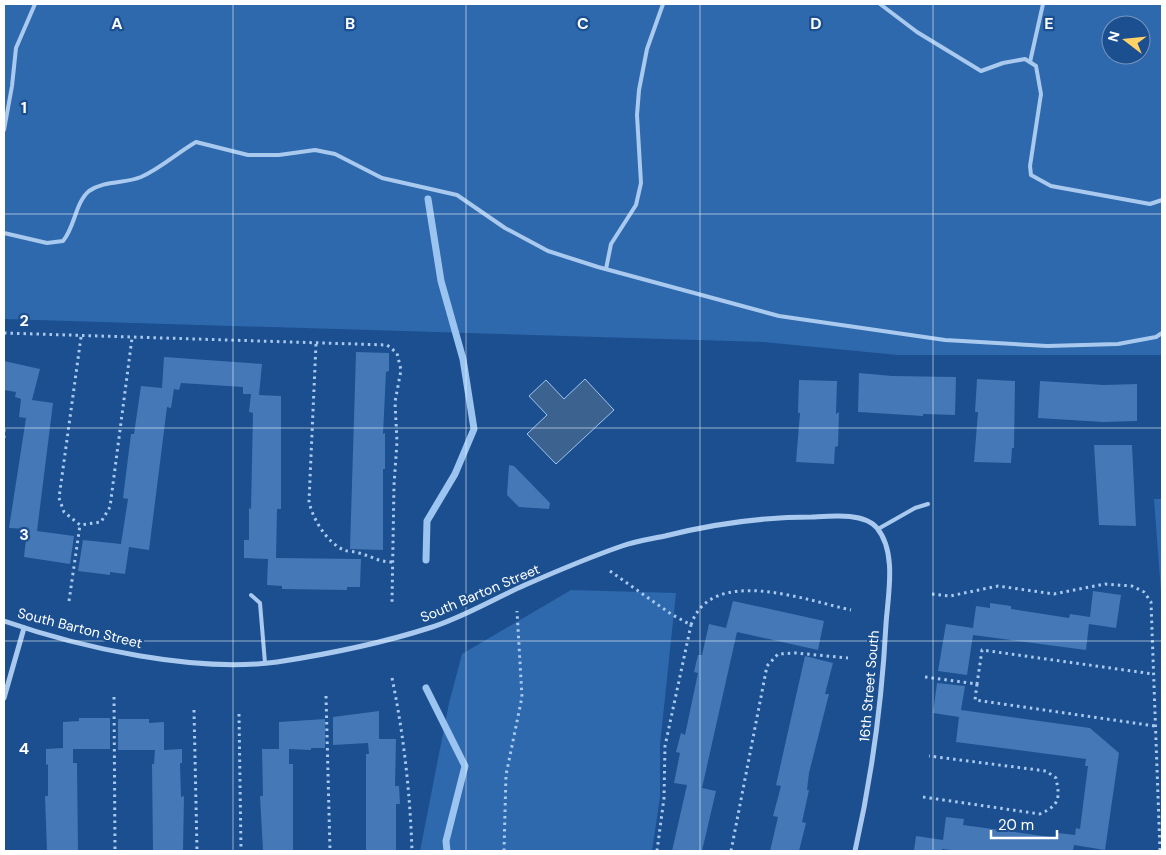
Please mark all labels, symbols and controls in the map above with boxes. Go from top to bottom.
text: A [111,13,123,34]
text: B [345,13,355,34]
text: C [577,13,589,34]
text: D [810,13,822,34]
text: E [1044,13,1054,34]
north arrow [1101,15,1151,65]
text: N [1103,29,1124,44]
text: 1 [21,97,27,118]
text: 2 [19,310,29,331]
text: 3 [19,524,29,545]
street label: South Barton Street [418,560,542,626]
street label: South Barton Street [16,604,144,652]
street label: 16th Street South [855,630,883,742]
text: 4 [19,738,29,759]
scale bar [991,808,1057,840]
text: 20 m [998,815,1034,835]

